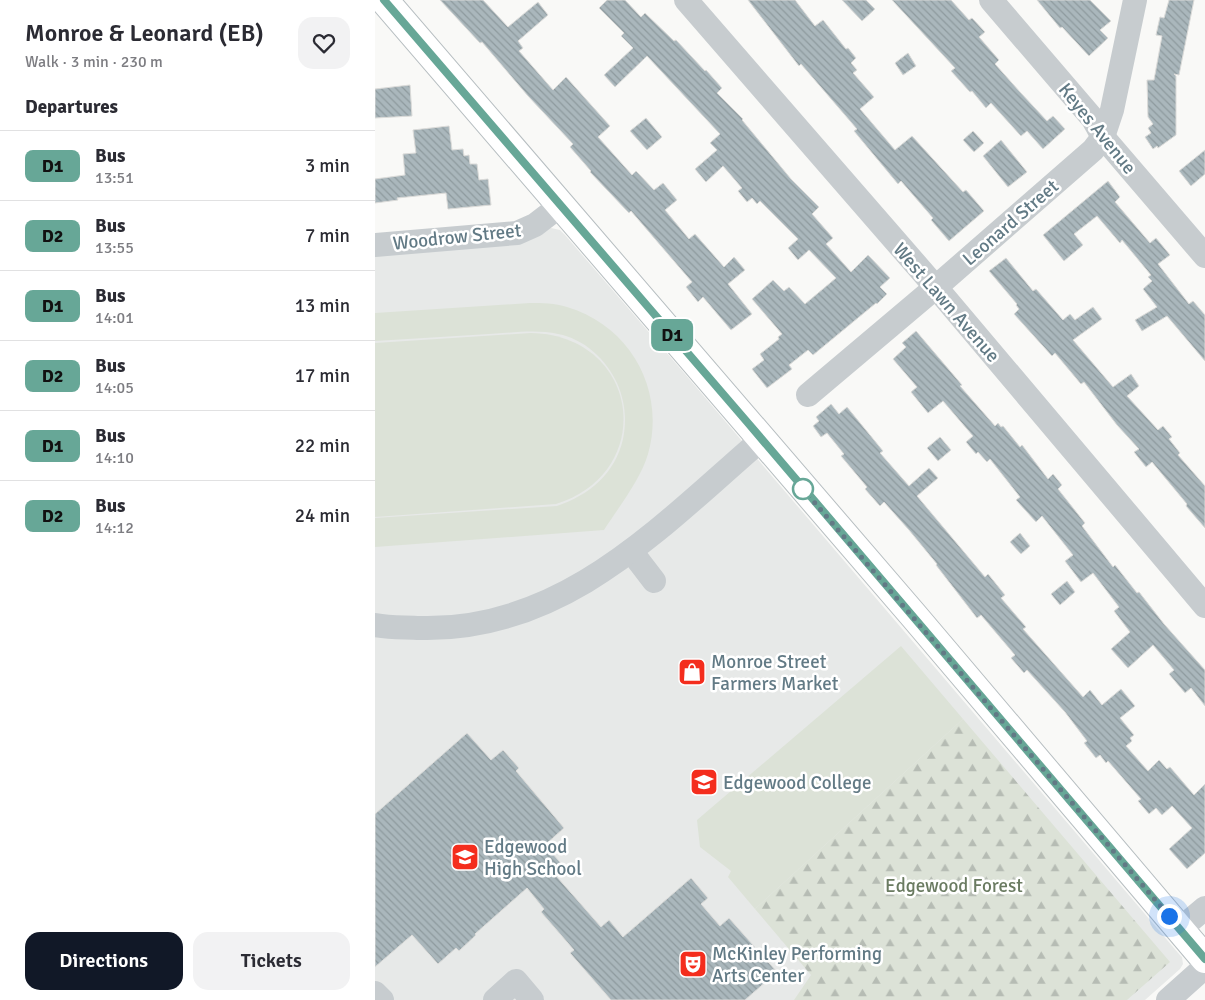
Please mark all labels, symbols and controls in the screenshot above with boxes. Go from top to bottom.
button: heart [298,17,350,69]
text: Monroe & Leonard (EB) [25,18,264,48]
text: Walk · 3 min · 230 m [25,52,163,72]
street label: Keyes Avenue [1053,78,1141,179]
text: Departures [25,95,118,119]
text: Bus [95,144,126,168]
text: 3 min [305,154,350,178]
text: D1 [42,155,63,177]
text: 13:51 [95,168,134,188]
street label: Leonard Street [958,174,1064,271]
text: Bus [95,214,126,238]
street label: Woodrow Street [392,218,523,256]
text: 7 min [305,224,350,248]
text: D2 [42,225,63,247]
text: 13:55 [95,238,134,258]
street label: West Lawn Avenue [888,238,1005,367]
text: Bus [95,284,126,308]
text: 13 min [295,294,350,318]
text: D1 [42,295,63,317]
text: 14:01 [95,308,134,328]
line badge: D1 [649,319,695,351]
text: D1 [661,324,683,346]
text: Bus [95,354,126,378]
text: 17 min [295,364,350,388]
text: D2 [42,365,63,387]
text: 14:05 [95,378,134,398]
text: Bus [95,424,126,448]
text: 22 min [295,434,350,458]
text: D1 [42,435,63,457]
text: 14:10 [95,448,134,468]
unlabelled marker [792,478,814,500]
text: Bus [95,494,126,518]
text: 24 min [295,504,350,528]
text: D2 [42,505,63,527]
text: 14:12 [95,518,134,538]
place label: Monroe Street Farmers Market [711,650,839,696]
shop icon: Monroe Street Farmers Market [677,657,707,687]
school or university icon: Edgewood College [689,767,719,797]
place label: Edgewood College [723,771,871,795]
place label: Edgewood High School [484,835,582,881]
school or university icon: Edgewood High School [450,842,480,872]
park label: Edgewood Forest [885,874,1023,898]
your location [1157,904,1182,929]
button: Directions [25,932,183,990]
button: Tickets [193,932,350,990]
place label: McKinley Performing Arts Center [712,942,882,988]
theatre icon: McKinley Performing Arts Center [678,949,708,979]

